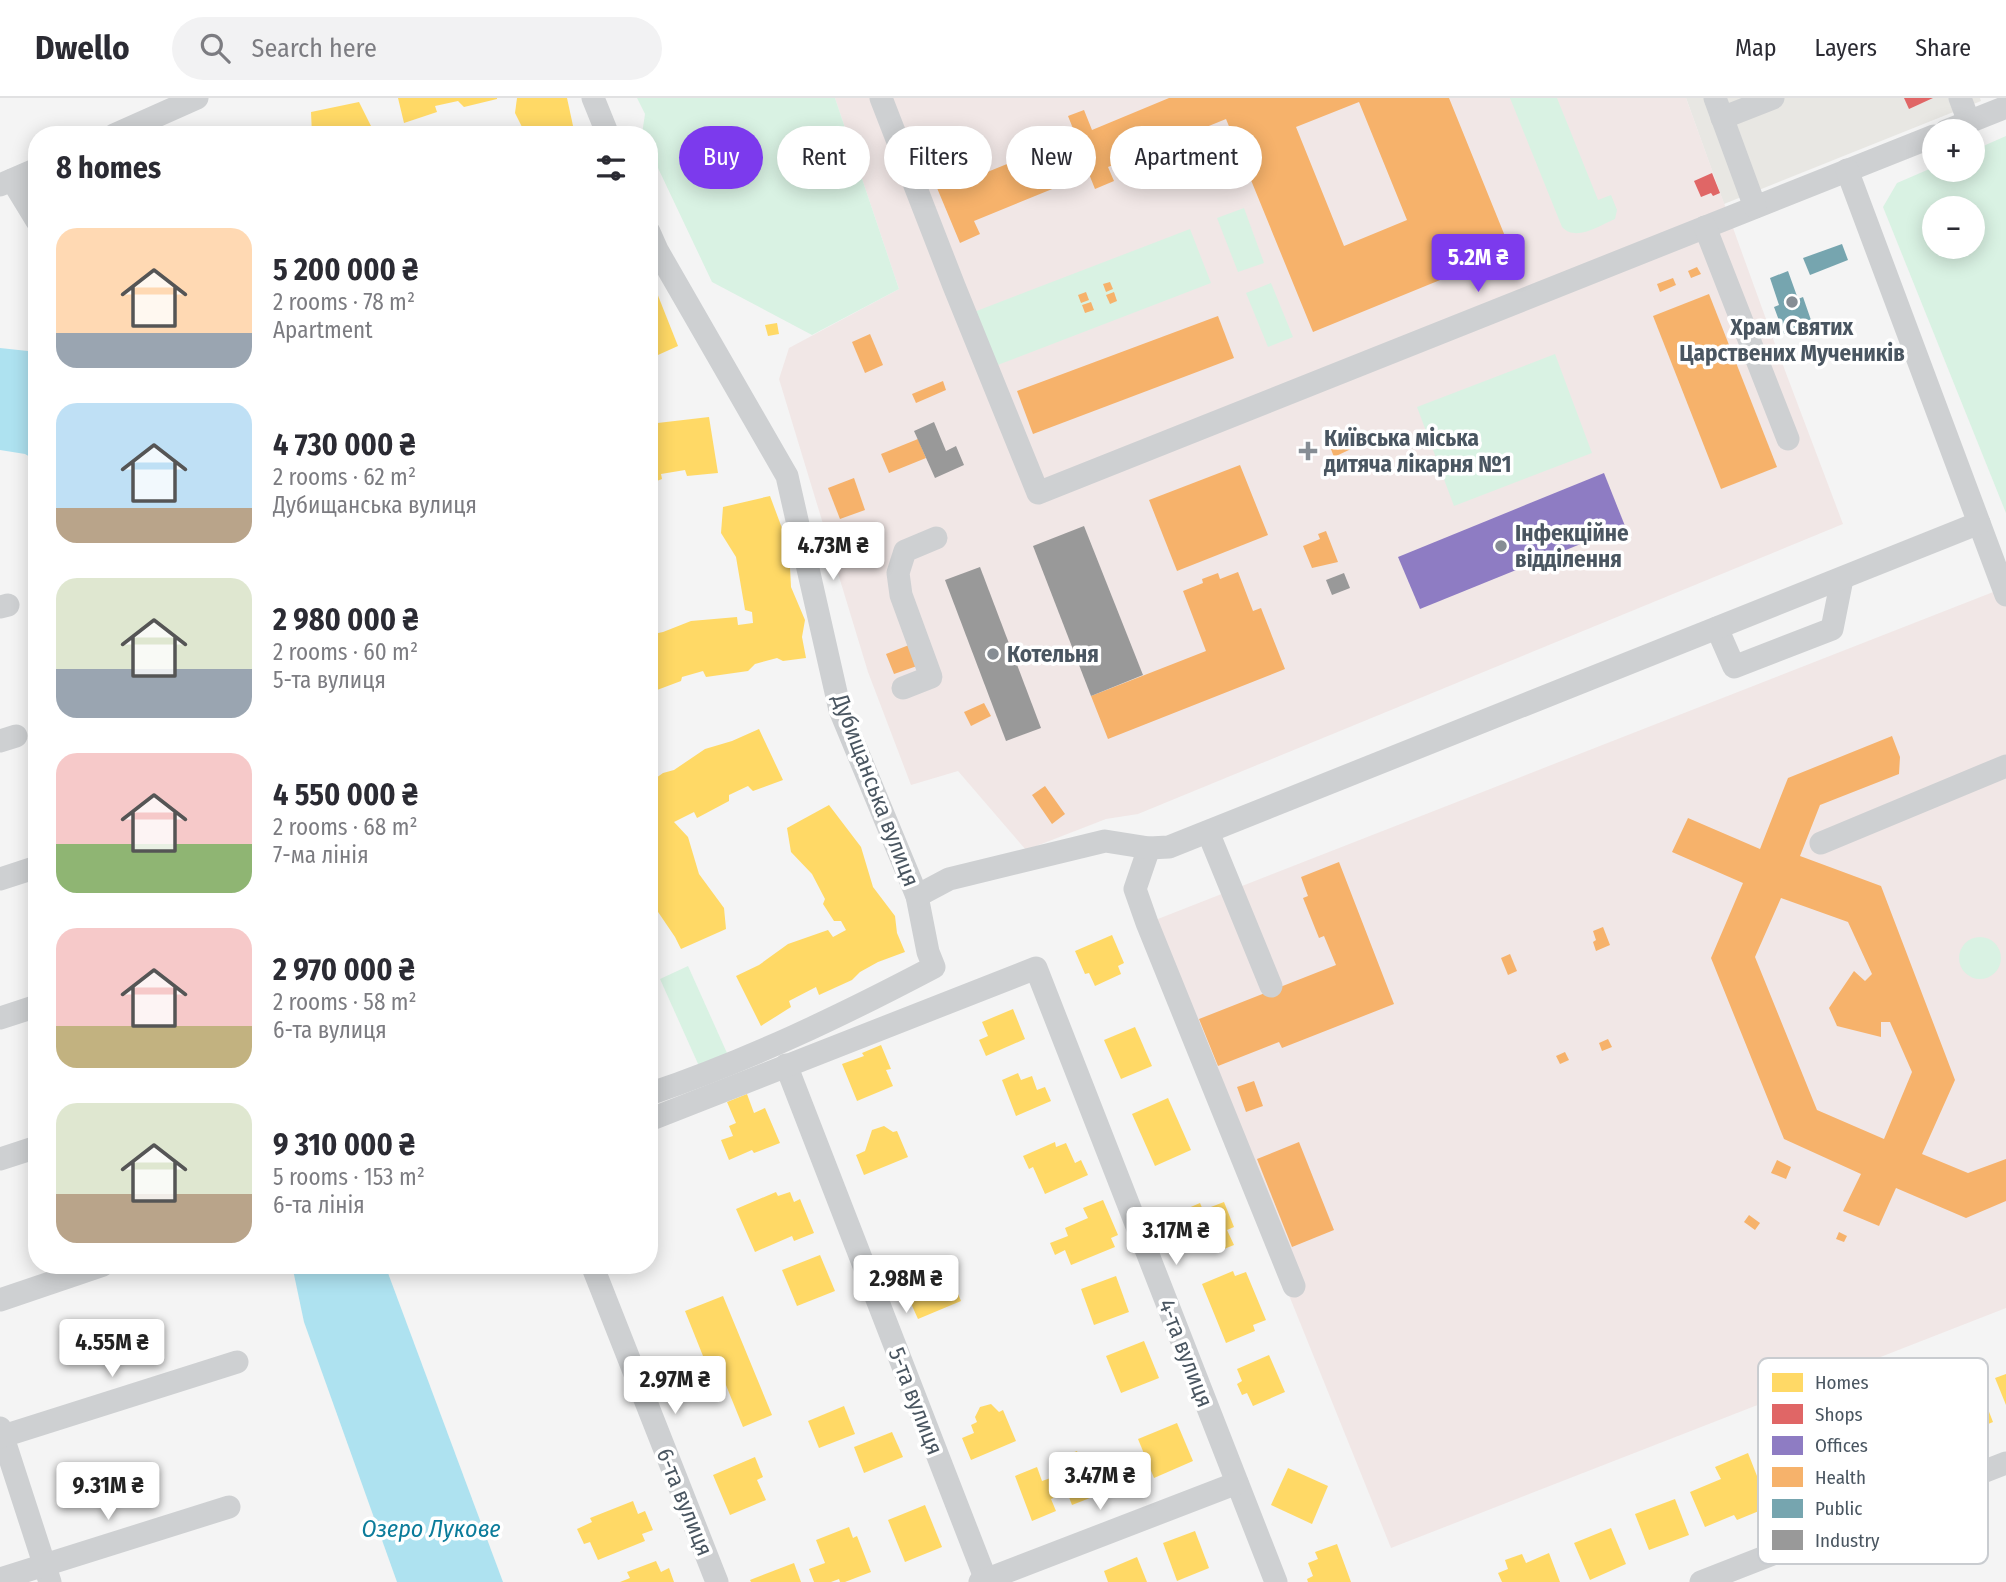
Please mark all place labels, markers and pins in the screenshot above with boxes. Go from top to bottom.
pin: 5.2M ₴ [1421,234,1535,294]
marker: Храм Святих Царствених Мучеників [1784,294,1800,310]
place label: Храм Святих Царствених Мучеників [1679,313,1905,367]
place label: Київська міська дитяча лікарня №1 [1323,424,1512,478]
marker: Київська міська дитяча лікарня №1 [1298,441,1318,461]
place label: Інфекційне відділення [1515,519,1629,573]
pin: 4.73M ₴ [768,522,898,582]
marker: Інфекційне відділення [1493,538,1509,554]
place label: Котельня [1007,640,1099,668]
marker: Котельня [985,646,1001,662]
pin: 3.17M ₴ [1111,1208,1241,1267]
pin: 2.98M ₴ [841,1256,971,1315]
pin: 4.55M ₴ [47,1320,177,1379]
pin: 2.97M ₴ [610,1356,740,1416]
pin: 3.47M ₴ [1035,1452,1165,1512]
pin: 9.31M ₴ [43,1462,173,1522]

